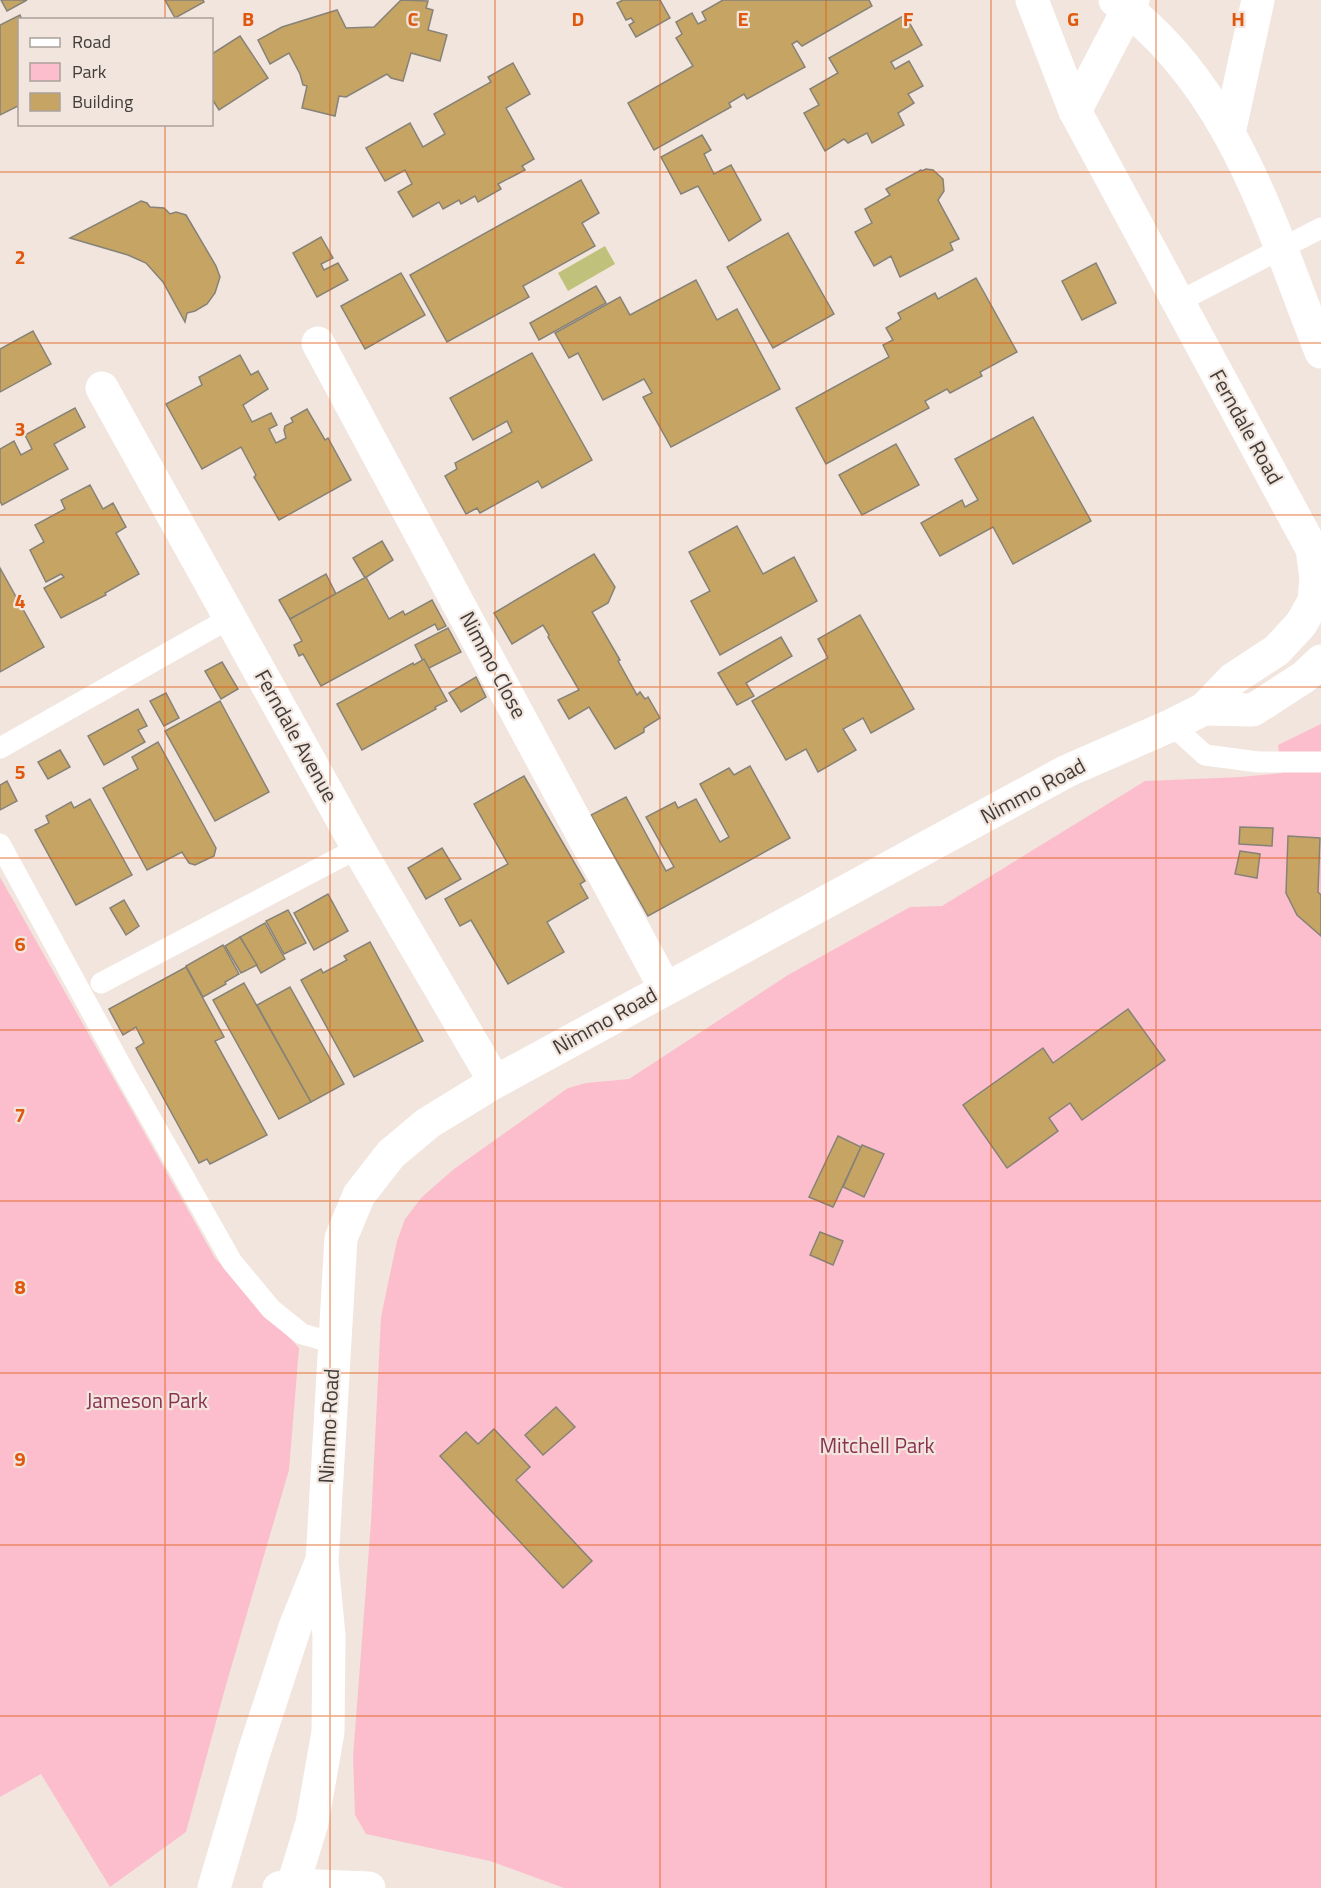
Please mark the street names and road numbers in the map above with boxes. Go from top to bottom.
street label: Ferndale Road [1202,363,1292,490]
street label: Nimmo Close [452,605,536,724]
street label: Ferndale Avenue [247,663,347,808]
street label: Nimmo Road [974,749,1091,831]
street label: Nimmo Road [546,978,663,1062]
street label: Nimmo Road [309,1368,347,1484]

